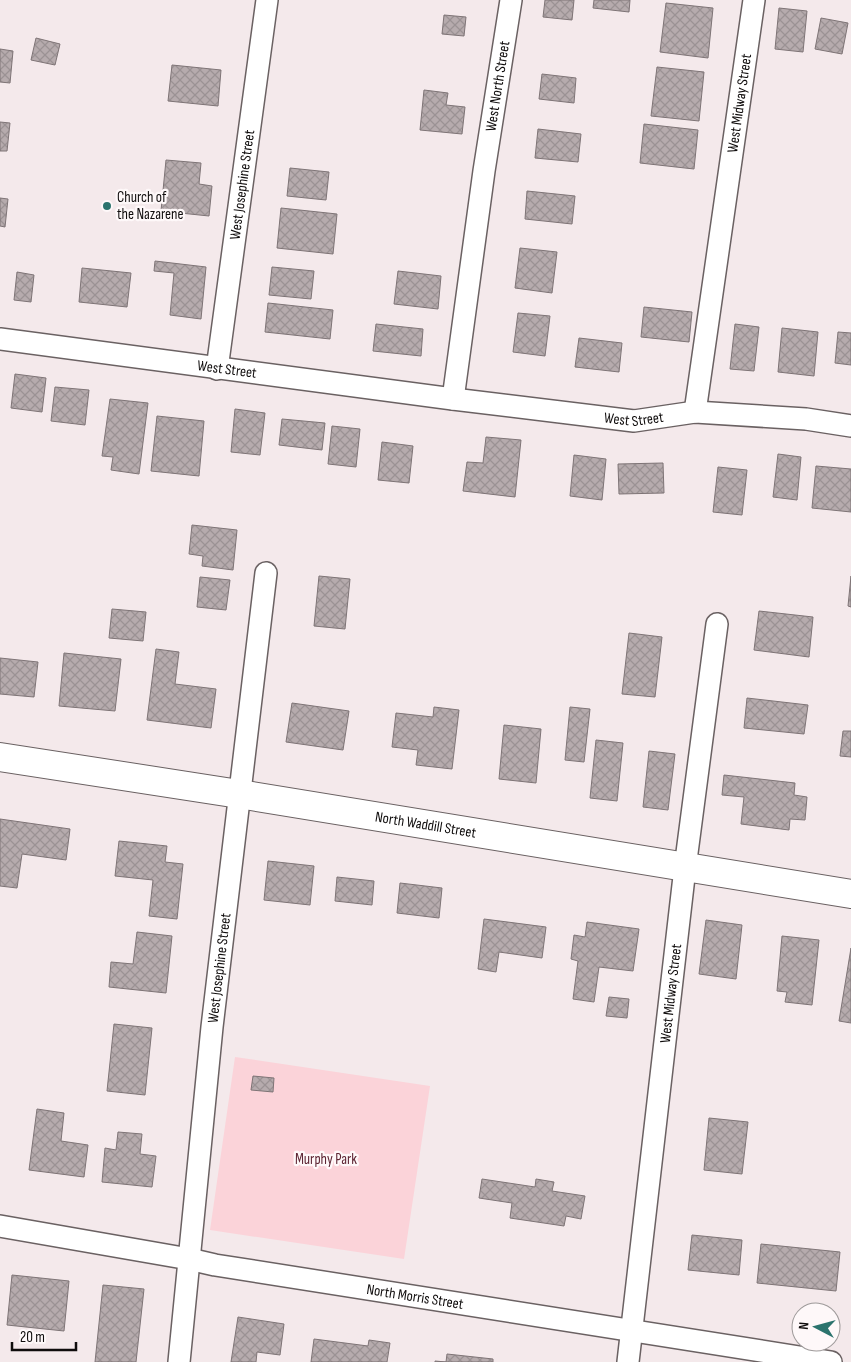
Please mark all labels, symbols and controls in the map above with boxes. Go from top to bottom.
street label: West North Street [481,39,514,133]
street label: West Midway Street [723,52,756,154]
street label: West Josephine Street [225,128,259,241]
place label: Church of the Nazarene [117,188,184,224]
marker: Church of the Nazarene [101,200,113,212]
street label: West Street [196,356,258,382]
street label: West Street [603,407,665,431]
street label: North Waddill Street [374,807,478,842]
street label: West Josephine Street [203,912,235,1024]
street label: West Midway Street [655,942,686,1044]
park label: Murphy Park [295,1150,357,1169]
street label: North Morris Street [365,1279,465,1314]
north arrow [791,1302,841,1352]
scale bar [12,1320,76,1352]
text: N [795,1321,812,1330]
text: 20 m [20,1328,45,1347]

